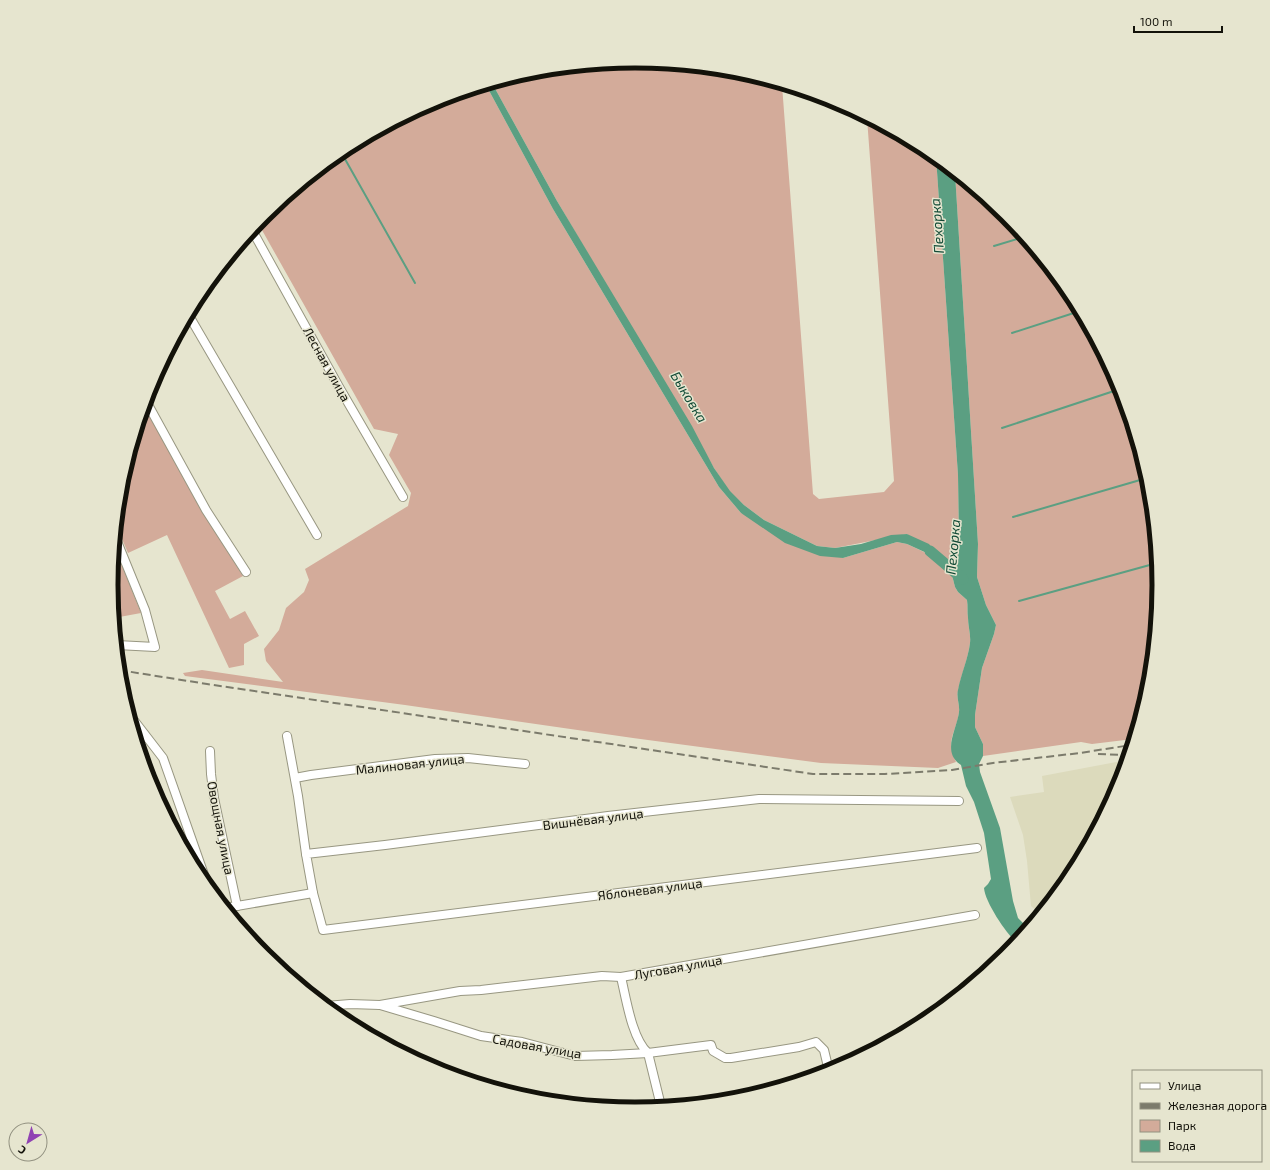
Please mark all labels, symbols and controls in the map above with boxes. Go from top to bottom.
scale bar [1134,8,1222,34]
text: 100 m [1140,14,1172,28]
water label: Пехорка [926,198,947,254]
street label: Лесная улица [300,324,354,404]
water label: Быковка [668,368,711,425]
water label: Пехорка [942,519,963,575]
street label: Малиновая улица [355,750,465,778]
street label: Овощная улица [204,780,238,876]
street label: Вишнёвая улица [542,805,644,833]
street label: Яблоневая улица [597,875,703,903]
street label: Луговая улица [633,951,723,983]
street label: Садовая улица [491,1030,583,1062]
legend [1132,1070,1262,1162]
text: Улица [1168,1078,1201,1092]
text: Железная дорога [1168,1098,1267,1112]
text: Парк [1168,1118,1197,1132]
north arrow [8,1122,48,1162]
text: Вода [1168,1138,1196,1152]
text: С [15,1143,28,1158]

